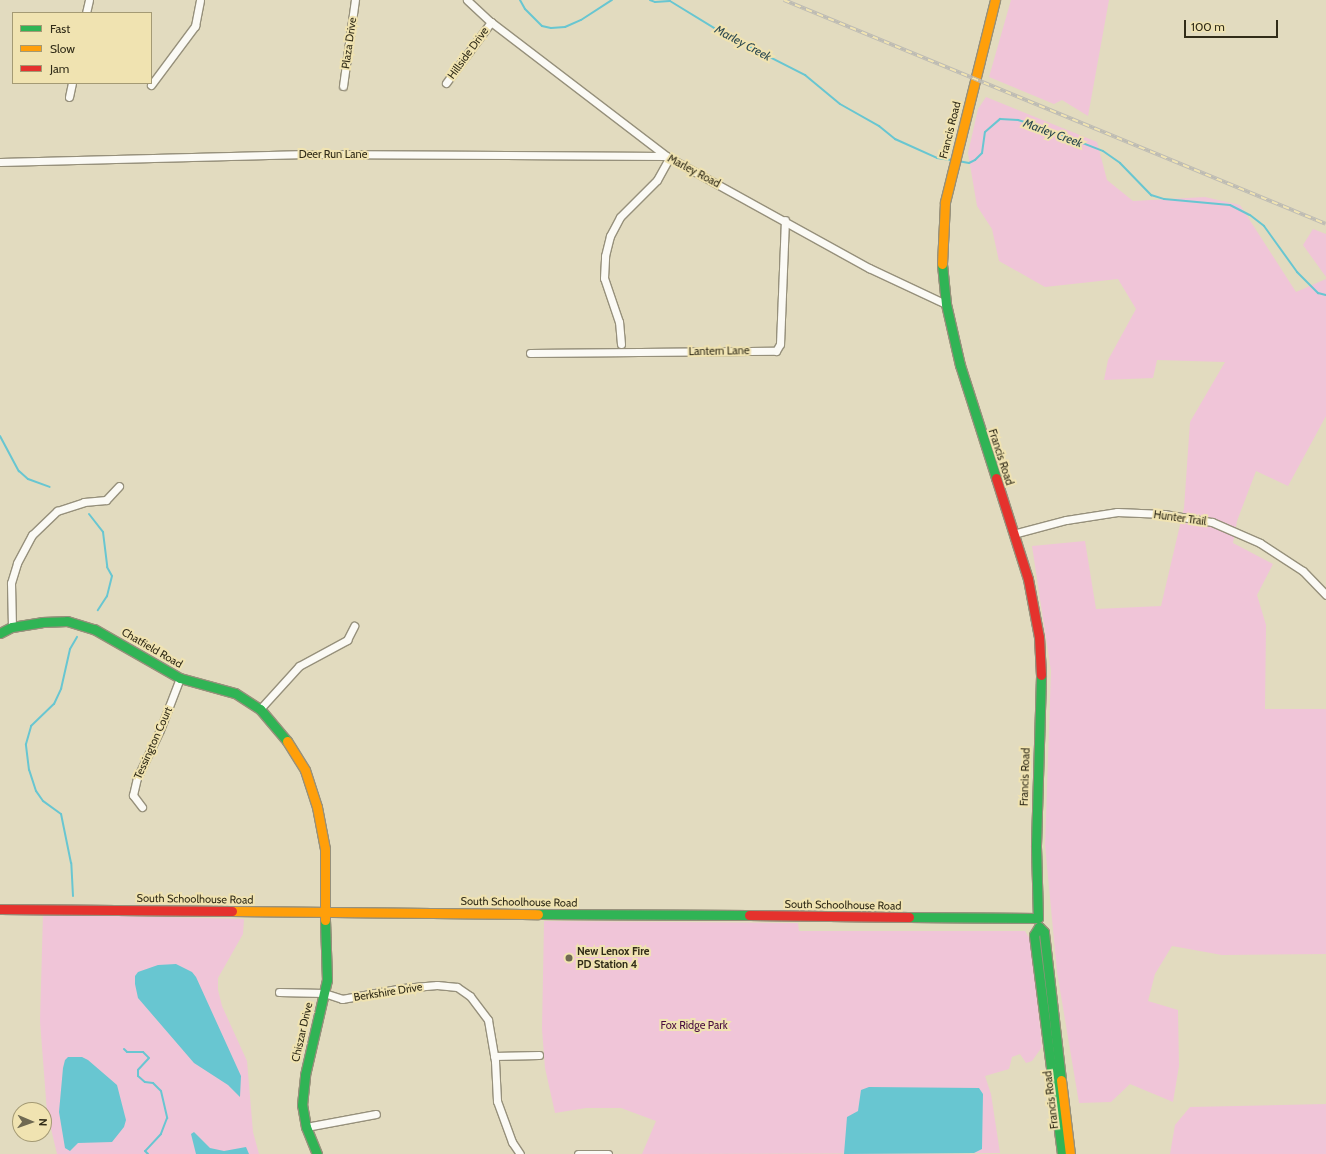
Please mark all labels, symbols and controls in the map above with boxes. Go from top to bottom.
legend [12,12,152,84]
scale bar [1186,12,1280,38]
street label: Plaza Drive [339,16,359,70]
text: 100 m [1191,19,1225,34]
text: Fast [50,21,70,36]
water label: Marley Creek [712,22,774,64]
street label: Hillside Drive [445,24,491,82]
text: Slow [50,41,75,56]
text: Jam [50,61,69,76]
street label: Francis Road [937,100,963,160]
water label: Marley Creek [1022,116,1084,150]
street label: Deer Run Lane [299,147,367,161]
street label: Marley Road [665,152,723,190]
street label: Lantern Lane [688,344,750,358]
street label: Francis Road [986,427,1016,487]
street label: Hunter Trail [1153,508,1207,528]
street label: Chatfield Road [119,625,185,671]
street label: Tessington Court [131,705,175,781]
street label: Francis Road [1017,748,1033,806]
street label: South Schoolhouse Road [137,891,253,907]
street label: South Schoolhouse Road [461,894,577,910]
street label: South Schoolhouse Road [785,897,901,913]
place label: New Lenox Fire PD Station 4 [577,945,649,971]
marker: New Lenox Fire PD Station 4 [564,953,574,963]
street label: Berkshire Drive [353,980,423,1004]
street label: Chiszar Drive [289,1001,315,1063]
park label: Fox Ridge Park [660,1018,728,1032]
street label: Francis Road [1041,1070,1061,1130]
north arrow [12,1102,52,1142]
text: N [36,1118,50,1127]

